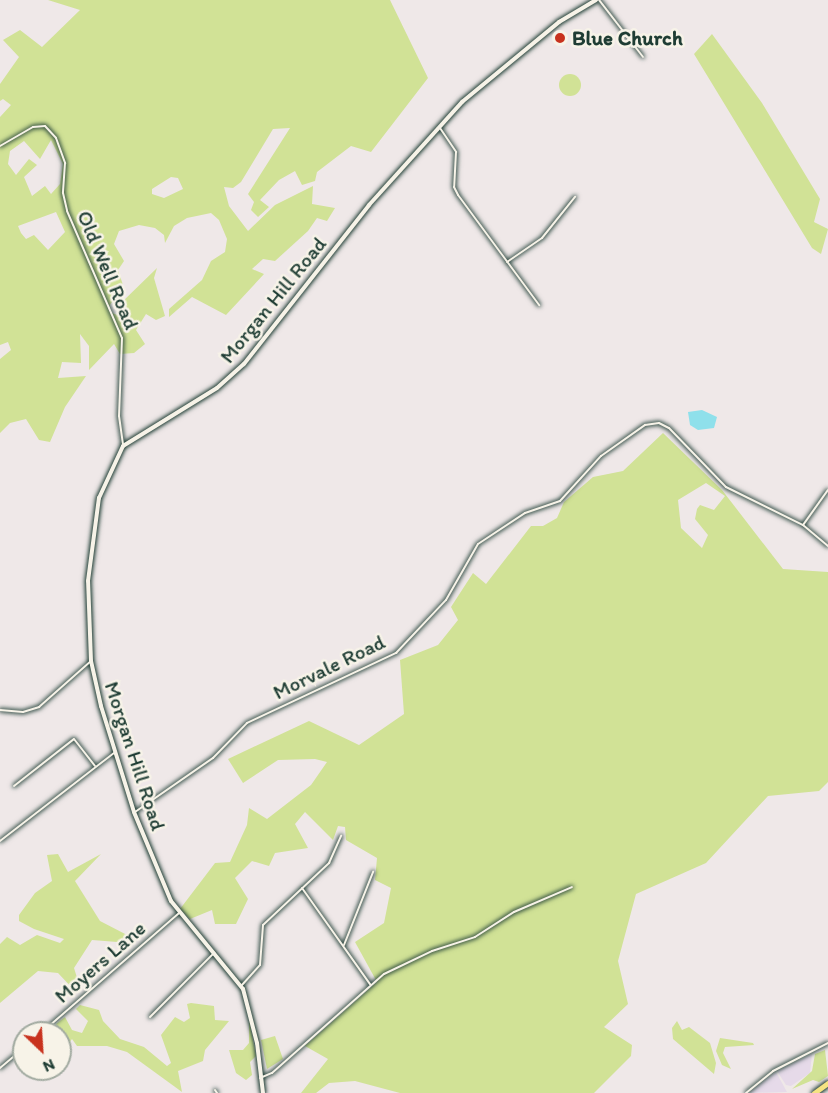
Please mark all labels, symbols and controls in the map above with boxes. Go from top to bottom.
place label: Blue Church [572,25,683,51]
marker: Blue Church [553,31,567,45]
street label: Old Well Road [72,207,144,333]
street label: Morgan Hill Road [214,232,332,368]
street label: Morvale Road [269,629,389,705]
street label: Morgan Hill Road [99,678,171,834]
street label: Moyers Lane [49,916,151,1008]
north arrow [12,1021,72,1081]
text: N [40,1055,58,1077]

